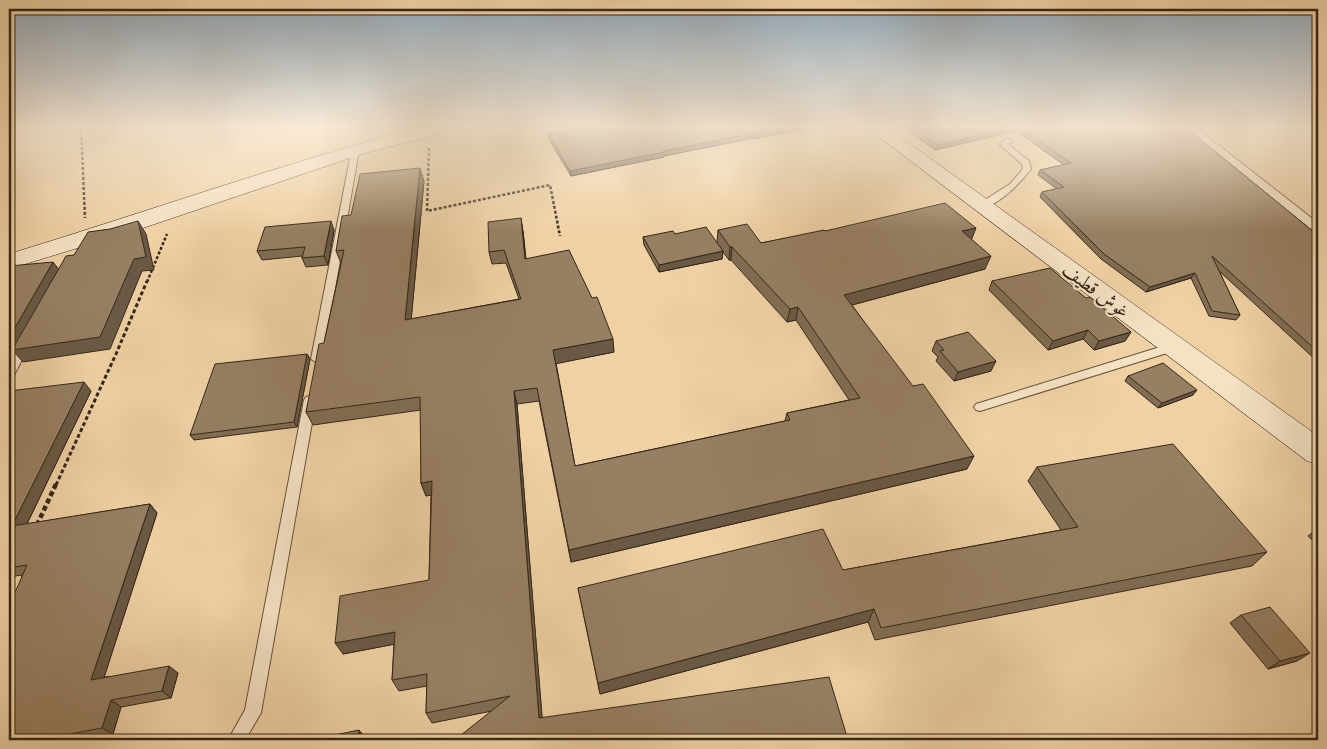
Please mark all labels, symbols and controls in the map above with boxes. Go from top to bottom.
street label: غوش قطيف [1057,257,1135,323]

